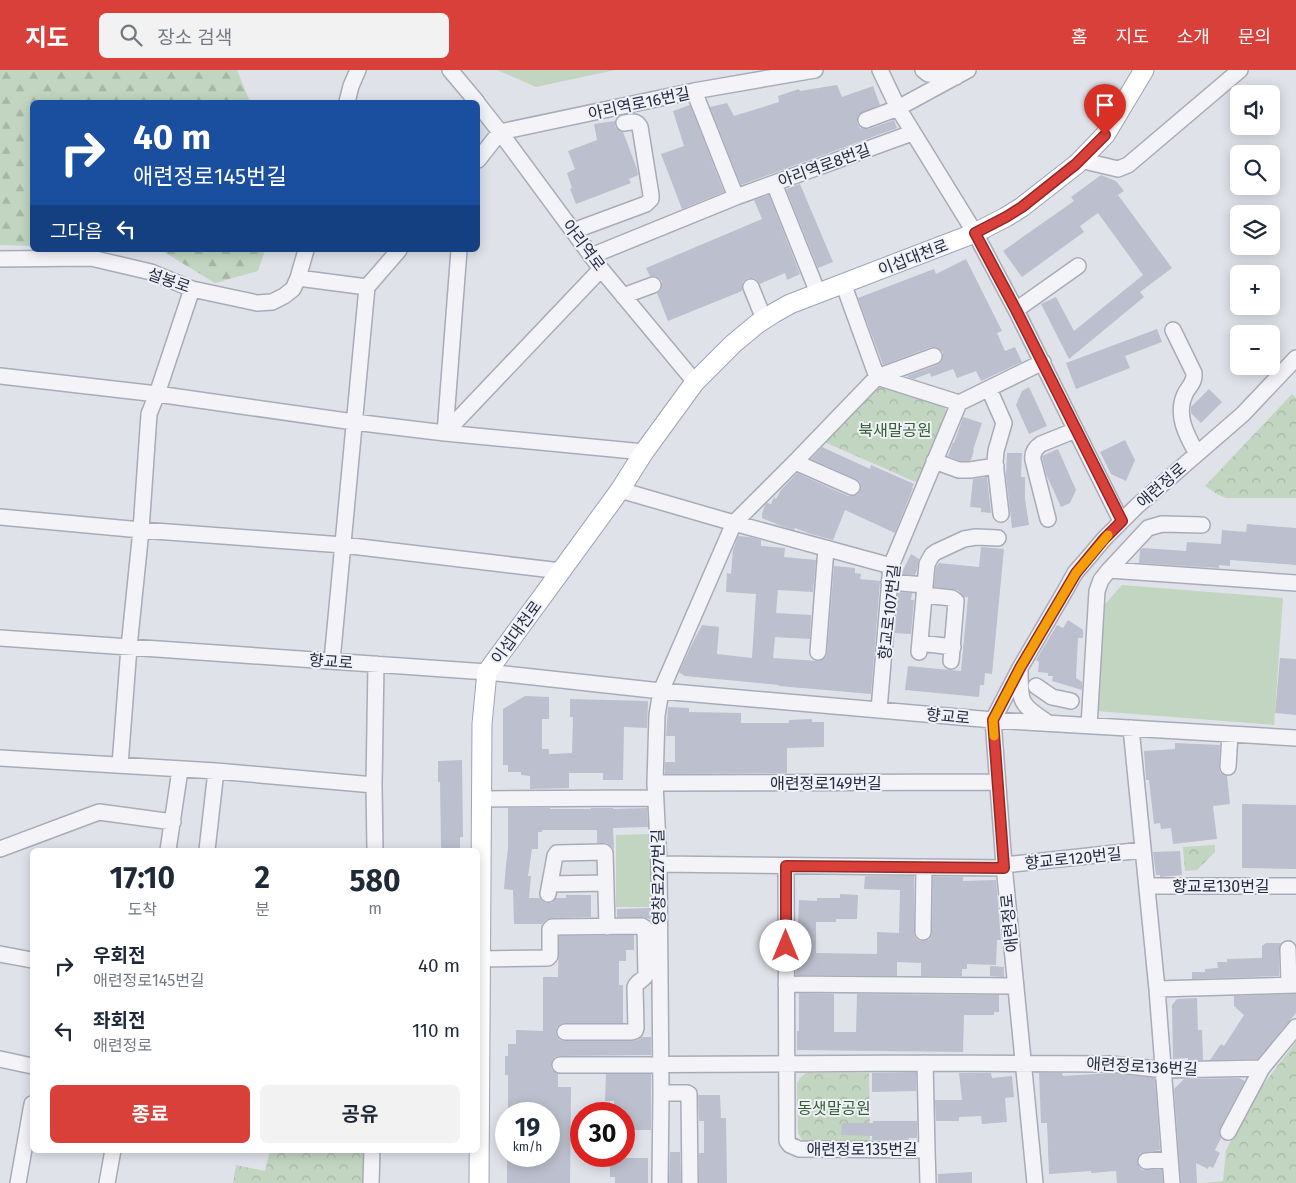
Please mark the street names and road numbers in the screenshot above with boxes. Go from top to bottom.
street label: 아리역로16번길 [586,83,692,124]
street label: 아리역로8번길 [775,140,873,191]
street label: 아리역로 [558,216,609,275]
street label: 이섭대천로 [875,235,951,280]
street label: 설봉로 [145,264,193,297]
street label: 애련정로 [1133,459,1190,512]
street label: 향교로107번길 [875,563,904,661]
street label: 이섭대천로 [487,597,546,668]
street label: 향교로 [308,650,354,673]
street label: 향교로 [925,705,971,728]
street label: 애련정로149번길 [770,774,882,793]
street label: 영창로227번길 [648,829,669,925]
street label: 향교로120번길 [1024,844,1122,873]
street label: 향교로130번길 [1172,877,1270,896]
street label: 애련정로 [997,892,1022,953]
street label: 애련정로136번길 [1086,1054,1198,1079]
street label: 애련정로135번길 [806,1140,918,1159]

